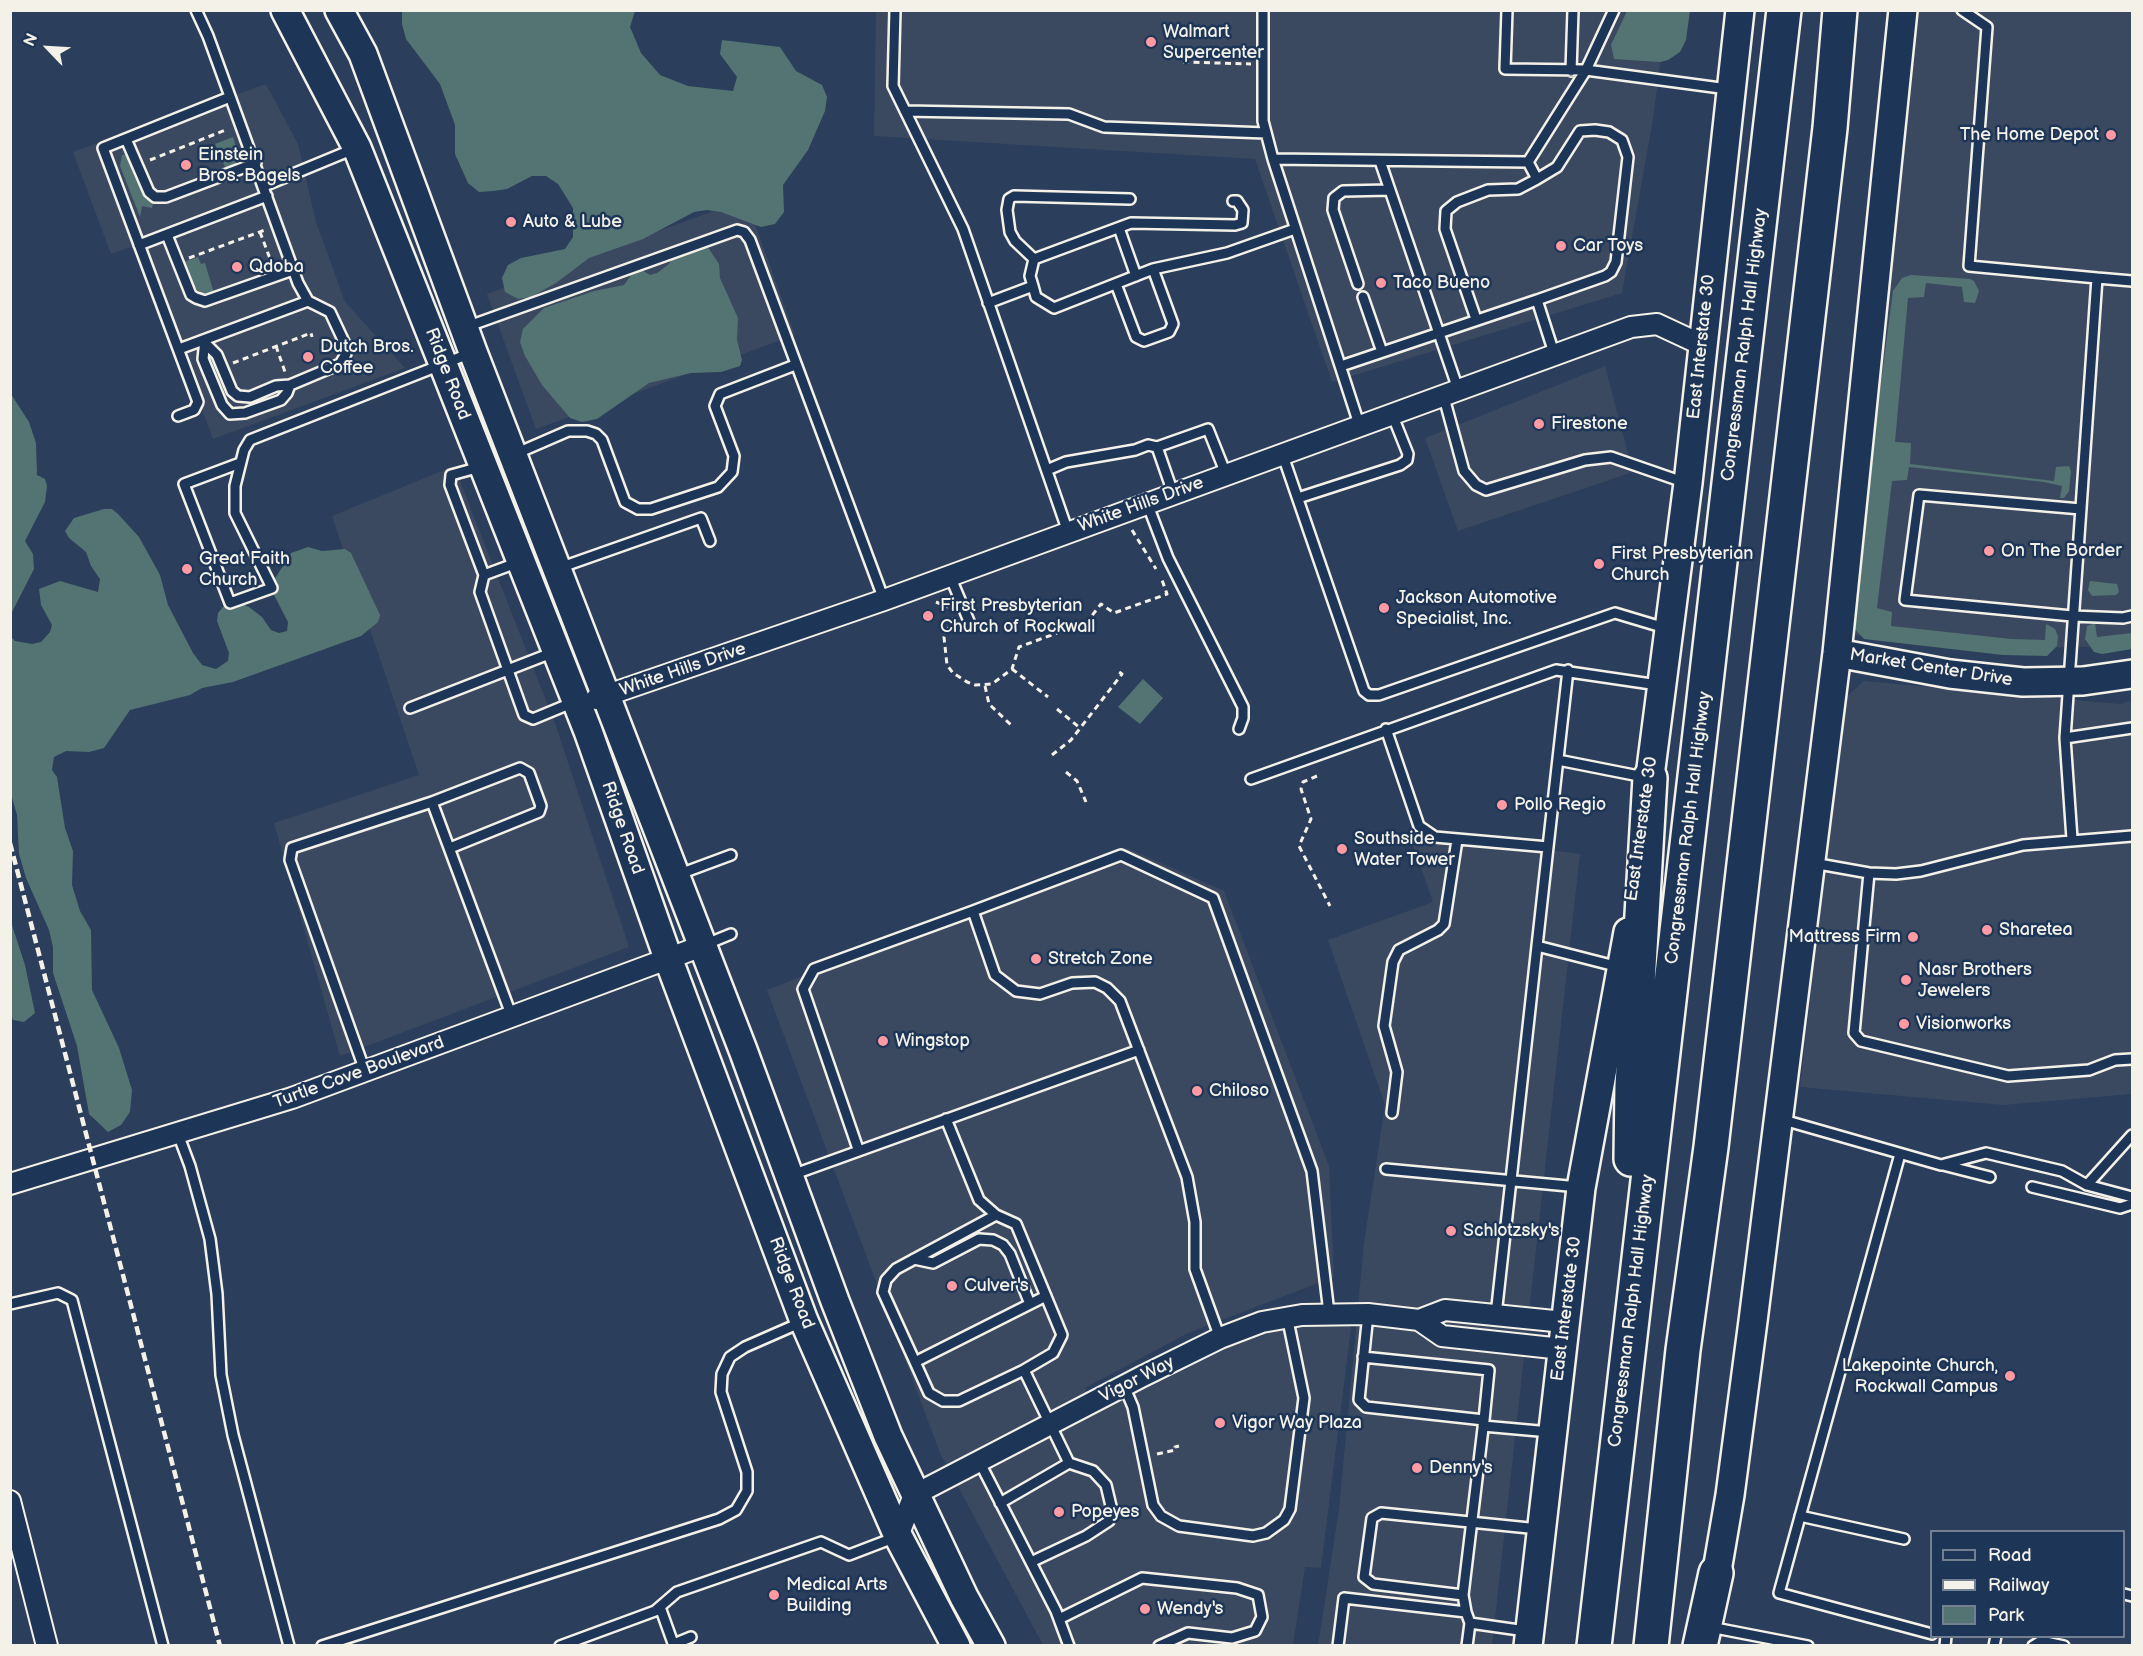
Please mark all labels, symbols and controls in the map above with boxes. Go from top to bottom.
north arrow [18,18,78,78]
place label: Walmart Supercenter [1163,21,1264,63]
text: N [20,31,42,50]
marker: Walmart Supercenter [1144,35,1158,49]
place label: The Home Depot [1960,124,2099,146]
marker: The Home Depot [2104,128,2118,142]
place label: Einstein Bros. Bagels [198,144,301,186]
marker: Einstein Bros. Bagels [179,158,193,172]
street label: Congressman Ralph Hall Highway [1718,207,1772,483]
place label: Auto & Lube [523,211,622,233]
marker: Auto & Lube [504,215,518,229]
place label: Car Toys [1573,235,1643,257]
marker: Car Toys [1554,239,1568,253]
place label: Qdoba [249,256,304,278]
marker: Qdoba [230,260,244,274]
place label: Taco Bueno [1393,272,1490,294]
street label: East Interstate 30 [1684,274,1720,420]
marker: Taco Bueno [1374,276,1388,290]
street label: Ridge Road [420,325,474,423]
place label: Dutch Bros. Coffee [320,336,414,378]
marker: Dutch Bros. Coffee [301,350,315,364]
place label: Firestone [1551,413,1628,435]
marker: Firestone [1532,417,1546,431]
street label: White Hills Drive [1075,472,1207,538]
place label: On The Border [2001,540,2122,562]
place label: First Presbyterian Church [1611,543,1754,586]
marker: On The Border [1982,544,1996,558]
place label: Great Faith Church [199,548,290,590]
marker: First Presbyterian Church [1592,557,1606,571]
marker: Great Faith Church [180,562,194,576]
place label: Jackson Automotive Specialist, Inc. [1396,587,1557,630]
place label: First Presbyterian Church of Rockwall [940,595,1095,638]
marker: Jackson Automotive Specialist, Inc. [1377,601,1391,615]
marker: First Presbyterian Church of Rockwall [921,609,935,623]
street label: White Hills Drive [617,638,749,702]
street label: Market Center Drive [1848,644,2014,692]
street label: Congressman Ralph Hall Highway [1662,690,1716,966]
street label: East Interstate 30 [1621,755,1663,903]
street label: Ridge Road [596,779,648,877]
place label: Pollo Regio [1514,794,1606,816]
marker: Pollo Regio [1495,798,1509,812]
place label: Southside Water Tower [1354,828,1455,870]
marker: Southside Water Tower [1335,842,1349,856]
place label: Sharetea [1999,919,2073,941]
marker: Sharetea [1980,923,1994,937]
place label: Mattress Firm [1788,926,1901,948]
marker: Mattress Firm [1906,930,1920,944]
place label: Stretch Zone [1048,948,1153,970]
marker: Stretch Zone [1029,952,1043,966]
place label: Nasr Brothers Jewelers [1918,959,2032,1002]
marker: Nasr Brothers Jewelers [1899,973,1913,987]
place label: Visionworks [1916,1013,2011,1035]
marker: Visionworks [1897,1017,1911,1031]
place label: Wingstop [895,1030,970,1052]
street label: Turtle Cove Boulevard [271,1032,447,1114]
marker: Wingstop [876,1034,890,1048]
place label: Chiloso [1209,1080,1269,1102]
marker: Chiloso [1190,1084,1204,1098]
street label: Congressman Ralph Hall Highway [1605,1173,1659,1449]
place label: Schlotzsky's [1463,1220,1559,1242]
marker: Schlotzsky's [1444,1224,1458,1238]
street label: Ridge Road [764,1234,818,1332]
street label: East Interstate 30 [1547,1235,1587,1383]
place label: Culver's [964,1275,1029,1297]
marker: Culver's [945,1279,959,1293]
street label: Vigor Way [1096,1352,1178,1408]
place label: Lakepointe Church, Rockwall Campus [1842,1355,1998,1398]
marker: Lakepointe Church, Rockwall Campus [2003,1369,2017,1383]
place label: Vigor Way Plaza [1232,1412,1362,1434]
marker: Vigor Way Plaza [1213,1416,1227,1430]
place label: Denny's [1429,1457,1493,1479]
marker: Denny's [1410,1461,1424,1475]
place label: Popeyes [1071,1501,1139,1523]
marker: Popeyes [1052,1505,1066,1519]
legend [1930,1530,2125,1638]
text: Road [1988,1545,2032,1566]
place label: Medical Arts Building [786,1574,887,1616]
text: Railway [1988,1575,2050,1596]
marker: Medical Arts Building [767,1588,781,1602]
place label: Wendy's [1157,1598,1223,1620]
marker: Wendy's [1138,1602,1152,1616]
text: Park [1988,1605,2024,1626]

